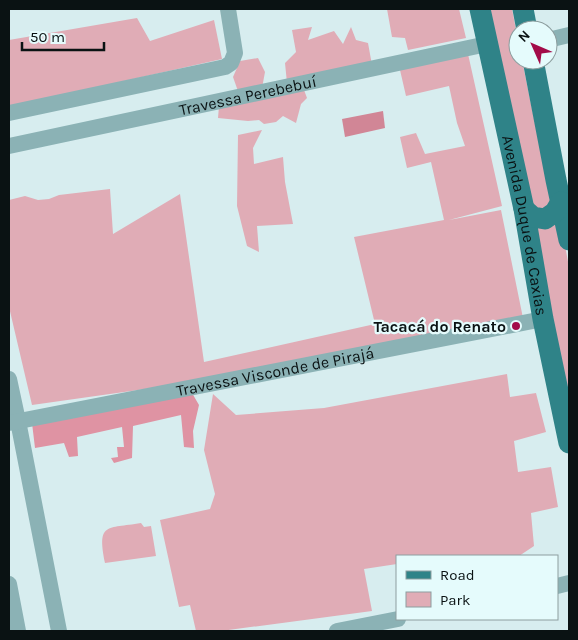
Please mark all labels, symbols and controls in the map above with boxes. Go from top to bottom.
scale bar [22,20,105,52]
north arrow [508,20,558,70]
text: N [515,27,534,46]
text: 50 m [30,28,65,46]
street label: Travessa Perebebuí [177,71,318,119]
street label: Avenida Duque de Caxias [499,133,552,317]
place label: Tacacá do Renato [374,317,506,336]
marker: Tacacá do Renato [510,320,522,332]
street label: Travessa Visconde de Pirajá [174,343,376,400]
legend [396,555,558,620]
text: Road [440,566,475,584]
text: Park [440,591,470,609]

